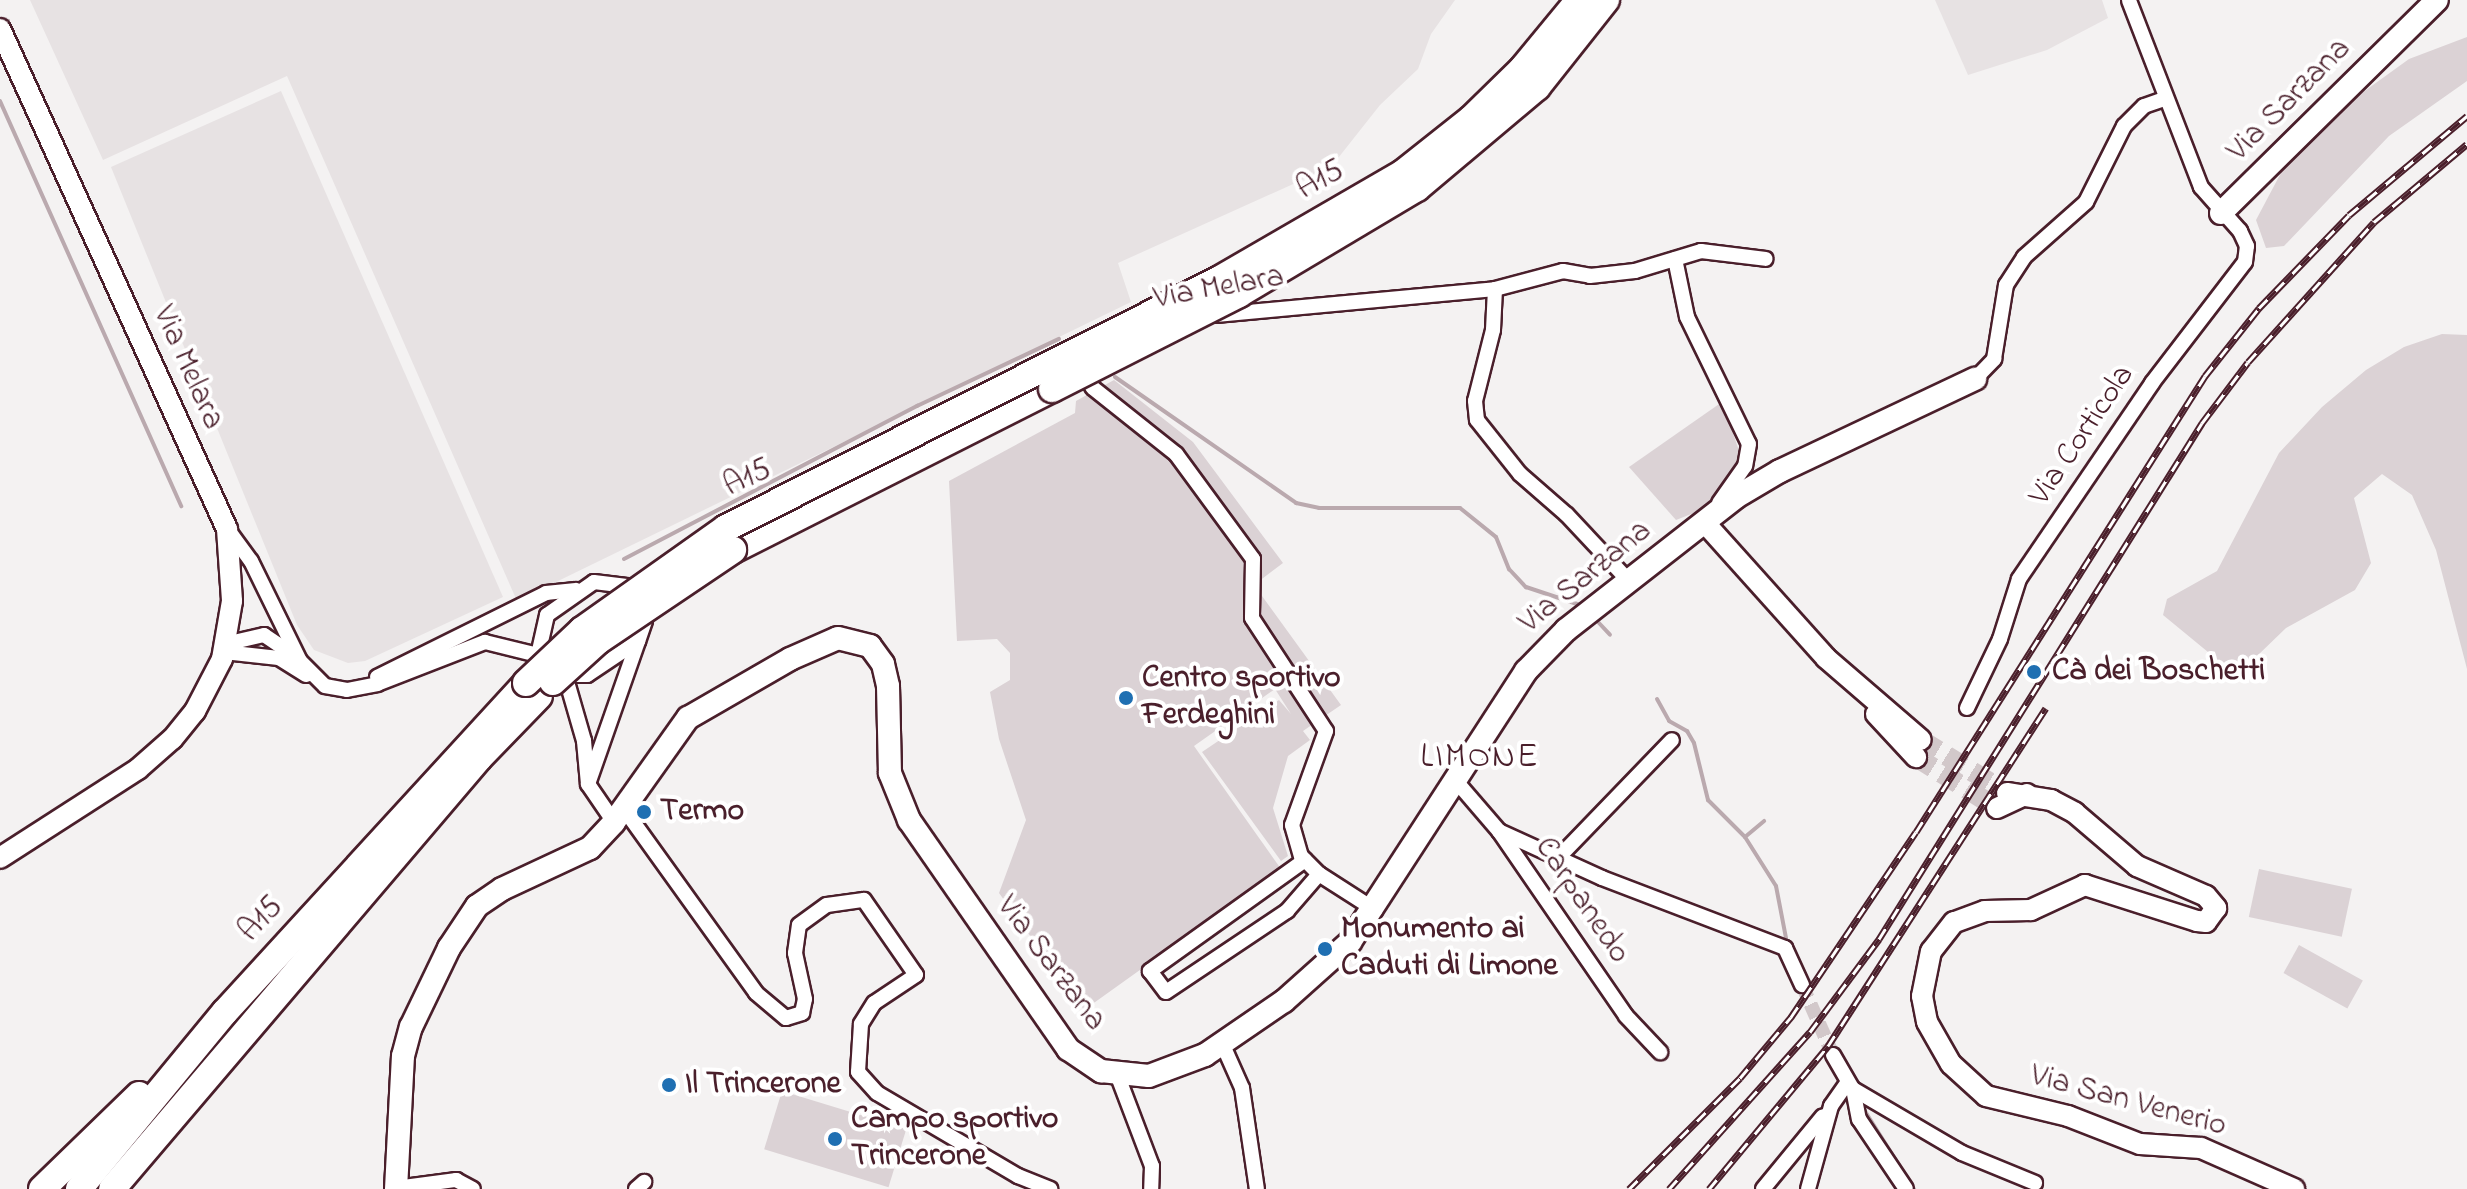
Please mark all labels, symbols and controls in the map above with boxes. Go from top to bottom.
street label: Via Sarzana [2220,31,2360,171]
street label: A15 [1291,152,1351,210]
street label: Via Melara [1151,259,1287,319]
street label: Via Melara [143,300,231,436]
street label: Via Corticola [2022,359,2144,513]
street label: A15 [718,451,778,507]
street label: Via Sarzana [1512,513,1660,643]
place label: Cà dei Boschetti [2052,653,2265,691]
place label: Centro sportivo Ferdeghini [1142,661,1341,736]
marker: Cà dei Boschetti [2023,661,2045,683]
marker: Centro sportivo Ferdeghini [1117,689,1135,707]
district label: LIMONE [1420,739,1540,779]
place label: Termo [660,793,744,831]
marker: Termo [635,803,653,821]
street label: Carpanedo [1525,830,1637,972]
street label: A15 [232,889,292,951]
street label: Via Sarzana [987,889,1113,1039]
place label: Monumento ai Caduti di Limone [1341,912,1557,987]
marker: Monumento ai Caduti di Limone [1316,940,1334,958]
street label: Via San Venerio [2026,1057,2230,1147]
place label: Il Trincerone [685,1066,841,1104]
marker: Il Trincerone [660,1076,678,1094]
place label: Campo sportivo Trincerone [851,1102,1058,1177]
marker: Campo sportivo Trincerone [826,1130,844,1148]

